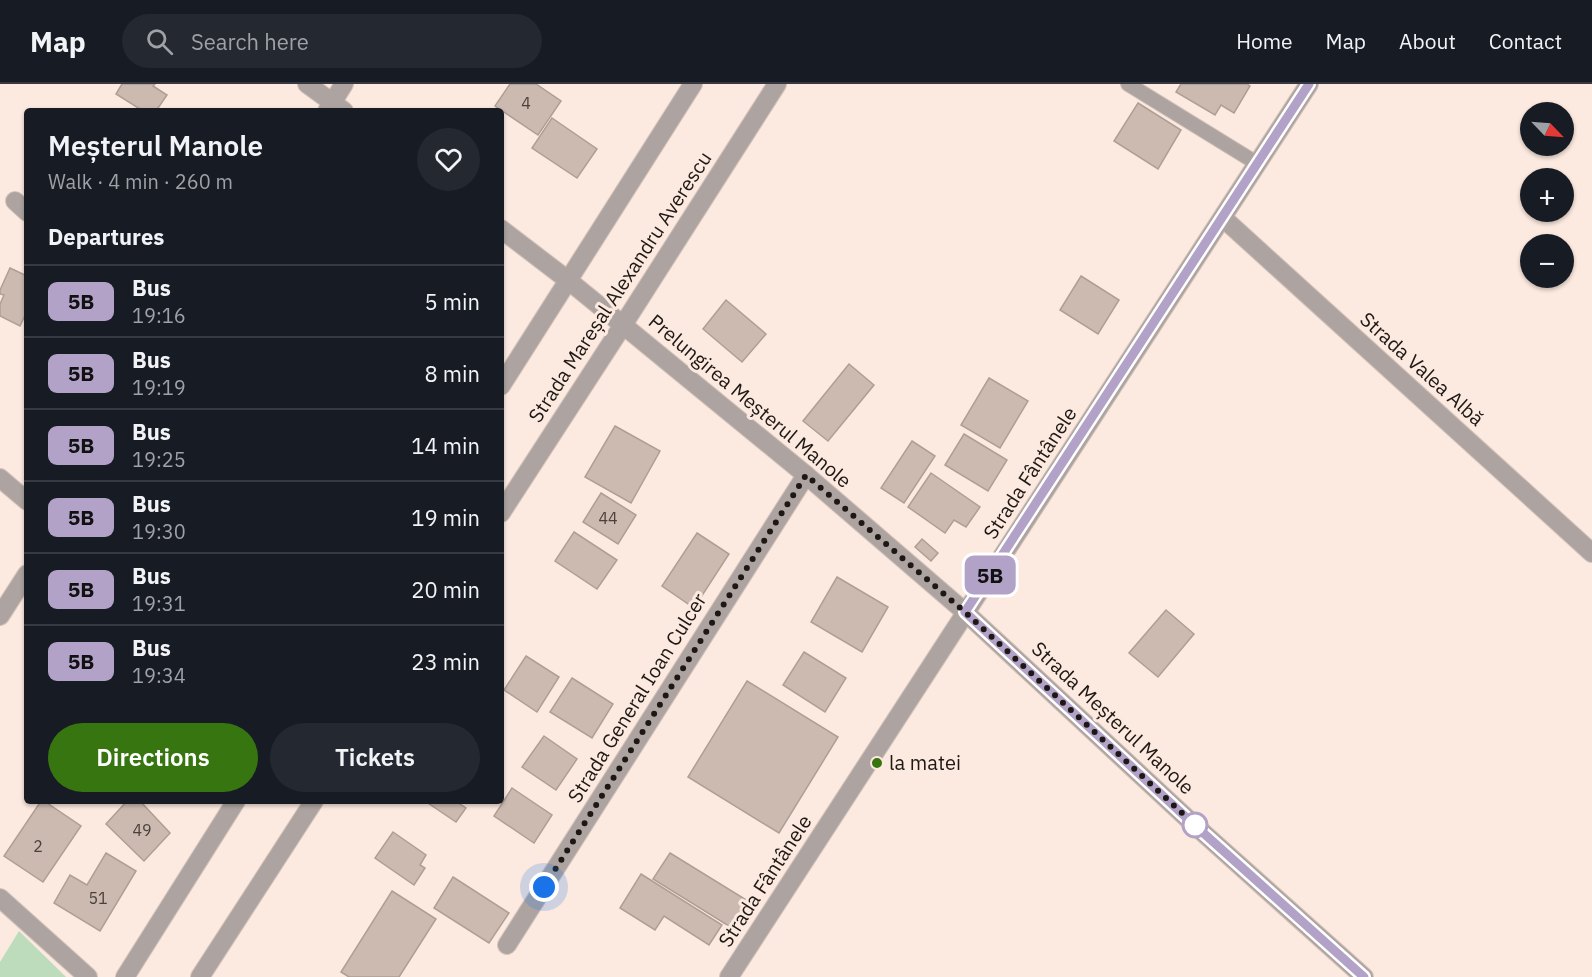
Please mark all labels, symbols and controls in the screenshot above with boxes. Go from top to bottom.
search box [122,14,542,68]
text: Map [30,23,86,60]
icon: search [143,25,176,58]
text: Search here [191,27,309,56]
text: Home [1236,27,1293,55]
text: Map [1326,27,1366,55]
text: About [1399,27,1456,55]
text: Contact [1489,27,1562,55]
house number: 4 [521,93,531,113]
north arrow [1520,102,1574,156]
map controls [1520,102,1574,288]
text: Meșterul Manole [48,127,263,164]
button: heart [417,128,480,191]
street label: Strada Mareșal Alexandru Averescu [522,146,717,427]
text: Walk · 4 min · 260 m [48,168,233,195]
button: + [1520,168,1574,222]
text: Departures [48,222,164,251]
button: − [1520,234,1574,288]
text: Bus [132,273,171,302]
text: 5B [68,287,94,315]
text: 5 min [424,287,480,316]
text: 19:16 [132,302,186,329]
street label: Strada Valea Albă [1355,306,1490,432]
street label: Prelungirea Meșterul Manole [643,308,857,494]
text: Bus [132,345,171,374]
text: 5B [68,359,94,387]
text: 8 min [424,359,480,388]
text: 19:19 [132,374,186,401]
street label: Strada Fântânele [977,401,1082,544]
text: Bus [132,417,171,446]
text: 5B [68,431,94,459]
text: 14 min [411,431,480,460]
text: 19:25 [132,446,186,473]
text: Bus [132,489,171,518]
text: 5B [68,503,94,531]
text: 19 min [411,503,480,532]
house number: 44 [598,508,618,528]
text: 19:30 [132,518,186,545]
line badge: 5B [963,556,1017,594]
text: Bus [132,561,171,590]
text: 5B [977,561,1003,589]
text: 5B [68,575,94,603]
text: 20 min [411,575,480,604]
street label: Strada General Ioan Culcer [561,588,712,808]
text: 19:31 [132,590,186,617]
text: Bus [132,633,171,662]
street label: Strada Meșterul Manole [1026,635,1200,800]
text: 5B [68,647,94,675]
text: 23 min [411,647,480,676]
text: 19:34 [132,662,186,689]
button: Directions [48,723,258,792]
button: Tickets [270,723,480,792]
place label: la matei [889,749,961,776]
marker: la matei [870,756,884,770]
street label: Strada Fântânele [712,809,817,952]
unlabelled marker [1182,812,1208,838]
house number: 49 [132,820,152,840]
house number: 2 [33,836,43,856]
your location [529,872,559,902]
house number: 51 [88,888,108,908]

